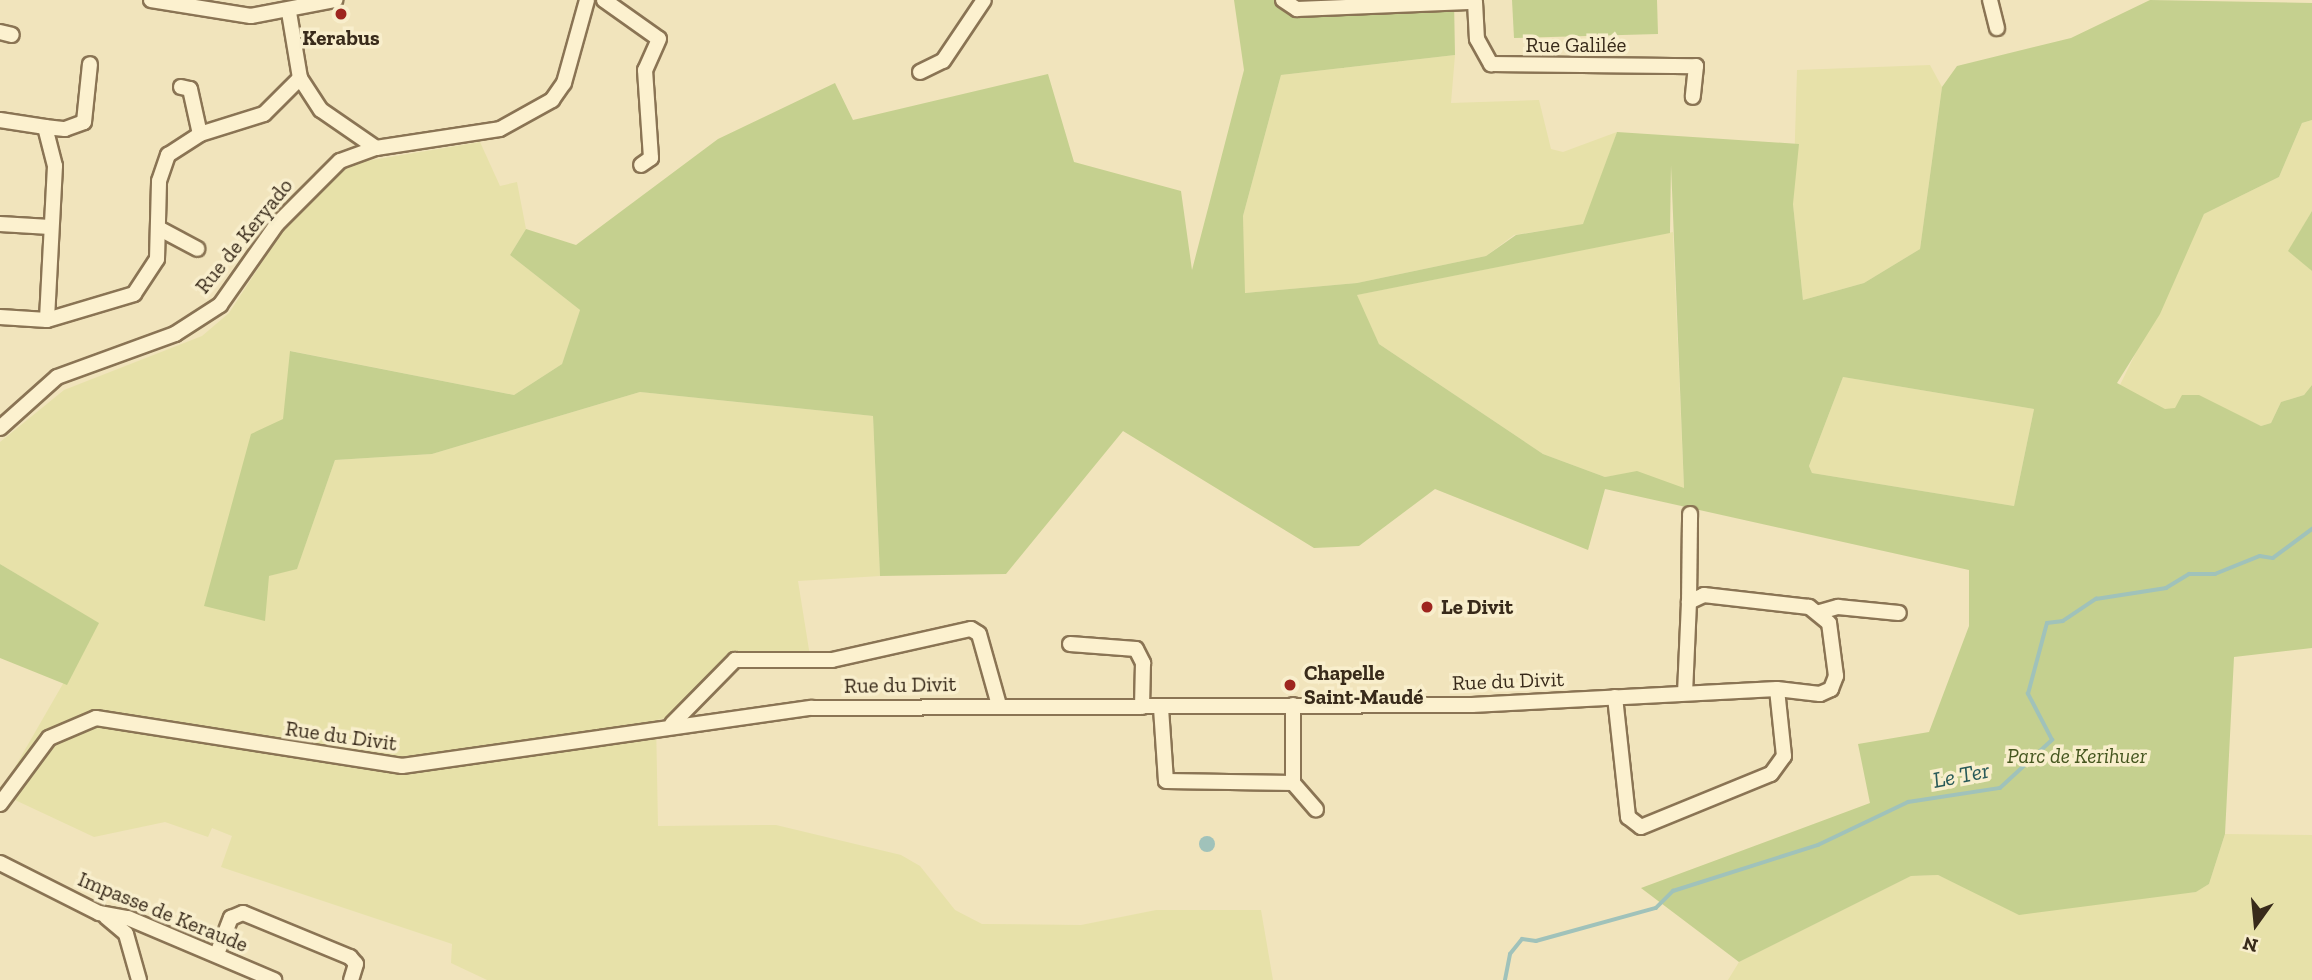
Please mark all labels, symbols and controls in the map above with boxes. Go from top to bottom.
marker: Kerabus [333,6,349,22]
place label: Kerabus [302,25,380,51]
street label: Rue Galilée [1526,32,1626,58]
street label: Rue de Keryado [190,173,298,299]
place label: Le Divit [1441,594,1513,620]
marker: Le Divit [1419,599,1435,615]
place label: Chapelle Saint-Maudé [1304,660,1423,710]
street label: Rue du Divit [1451,666,1565,696]
street label: Rue du Divit [844,671,956,699]
marker: Chapelle Saint-Maudé [1282,677,1298,693]
street label: Rue du Divit [284,716,398,756]
park label: Parc de Kerihuer [2007,743,2147,769]
water label: Le Ter [1930,756,1992,794]
street label: Impasse de Keraude [74,866,252,958]
north arrow [2221,889,2291,959]
text: N [2240,932,2260,958]

